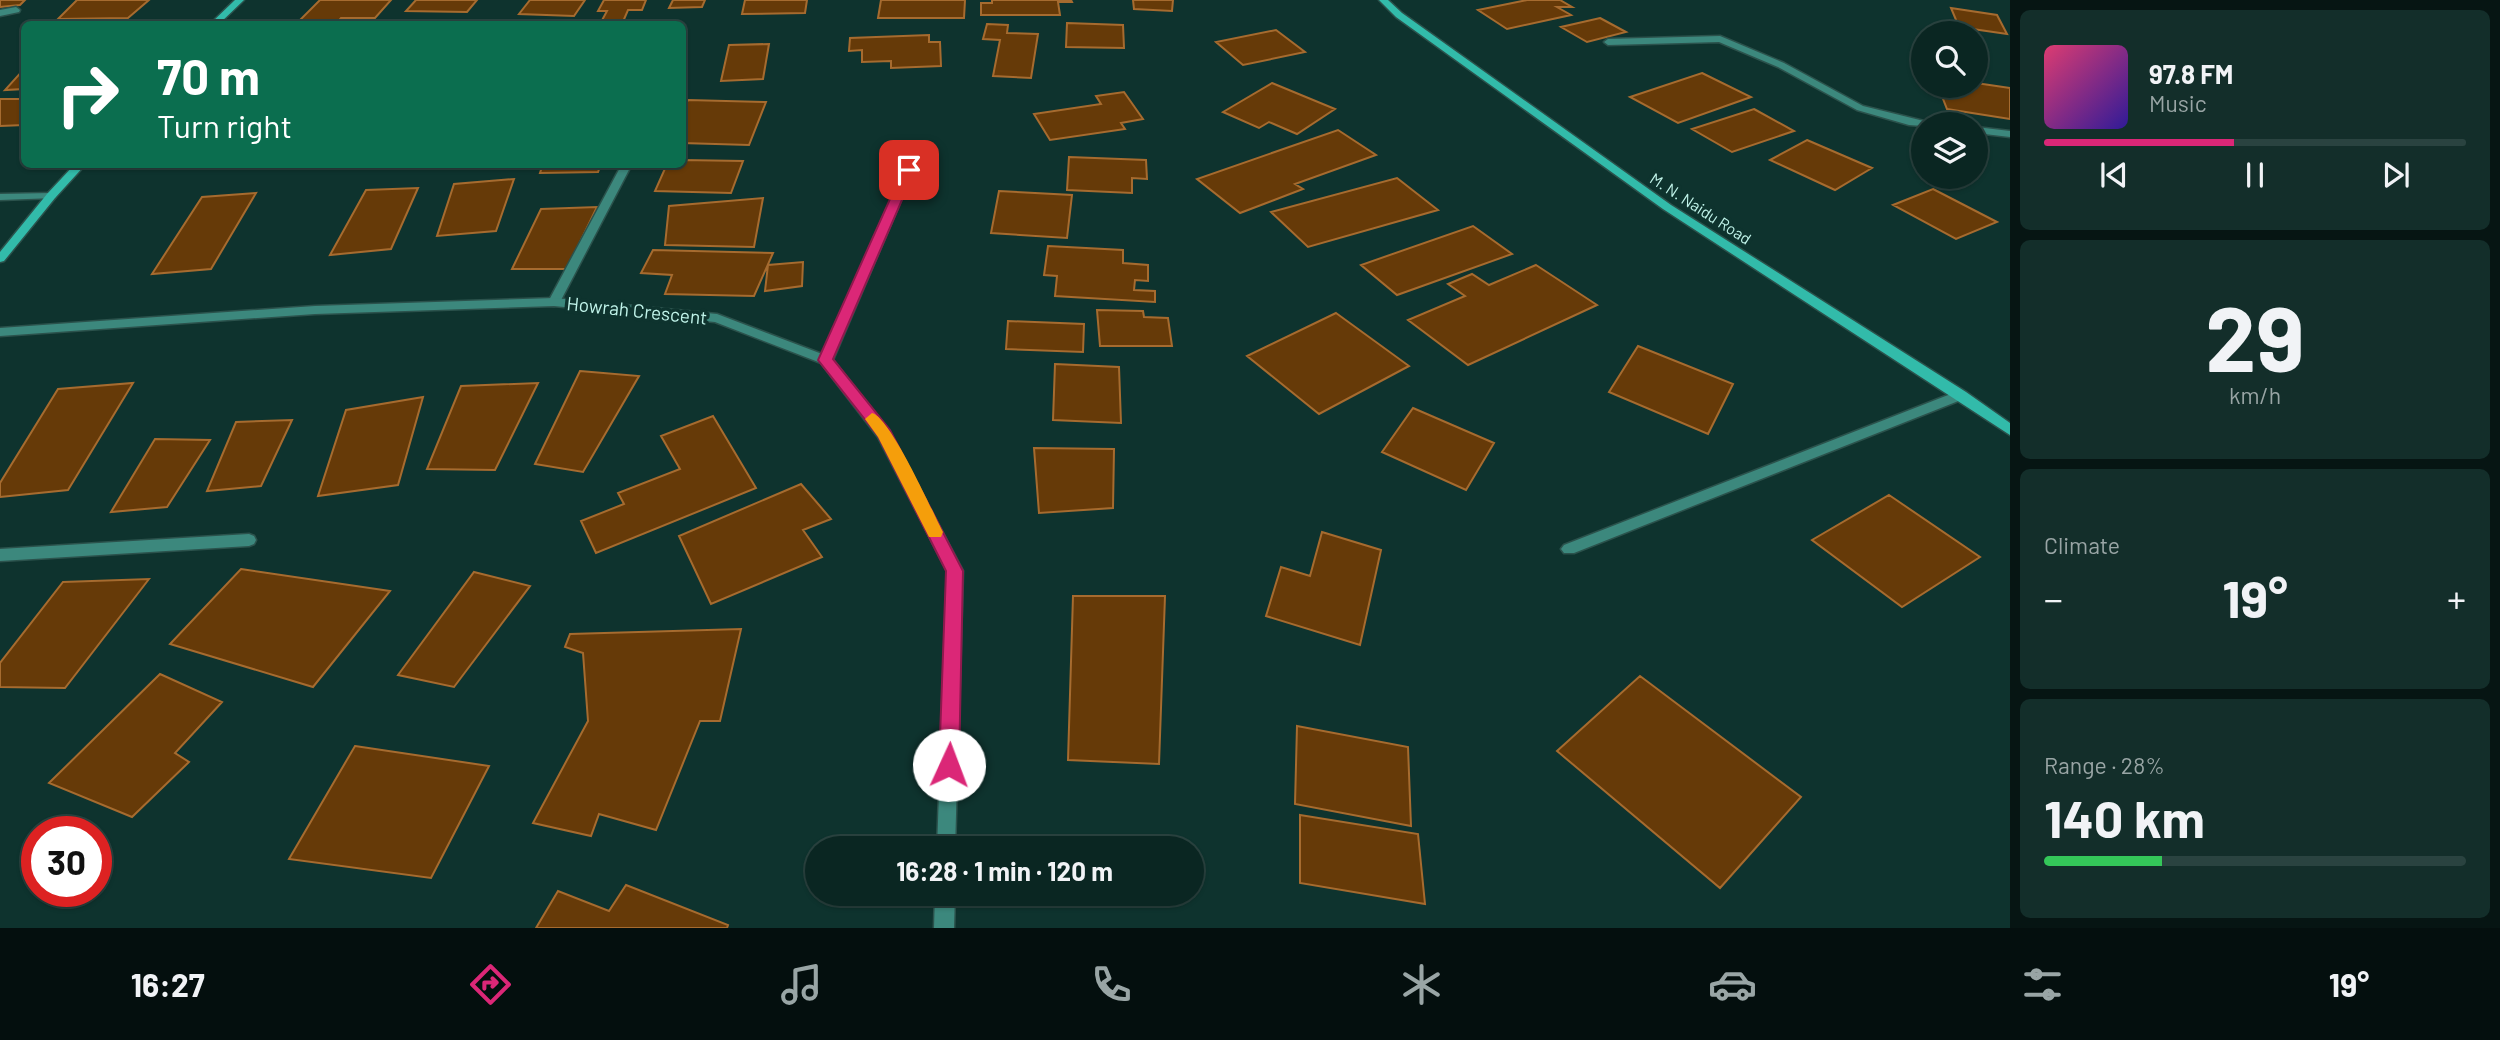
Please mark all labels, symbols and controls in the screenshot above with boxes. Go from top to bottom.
map controls [1911,21,1988,189]
button: search [1911,21,1988,98]
text: 70 m [157,46,260,105]
icon: right [42,49,133,140]
text: 97.8 FM [2149,58,2233,89]
text: Music [2149,89,2207,117]
text: Turn right [157,106,292,144]
button: layers [1911,112,1988,189]
pin [879,140,939,200]
icon: arrive [890,151,928,189]
icon: previous [2095,156,2133,194]
icon: pause [2236,156,2274,194]
icon: next [2377,156,2415,194]
street label: M. N. Naidu Road [1647,168,1755,248]
text: 29 [2205,281,2305,390]
street label: Howrah Crescent [566,291,708,329]
text: km/h [2229,381,2281,409]
text: Climate [2044,531,2120,559]
text: 19° [2222,566,2288,628]
text: − [2044,575,2063,621]
text: + [2447,575,2466,621]
position arrow [912,728,986,802]
text: Range · 28% [2044,751,2165,779]
text: 140 km [2044,786,2205,848]
speed limit sign: 30 [21,816,112,907]
text: 16:28 · 1 min · 120 m [896,855,1113,886]
icon: directions [466,960,515,1009]
icon: music [777,960,826,1009]
icon: phone [1087,960,1136,1009]
icon: climate [1397,960,1446,1009]
icon: car [1708,960,1757,1009]
icon: filters [2018,960,2067,1009]
text: 16:27 [131,965,205,1003]
text: 19° [2329,965,2369,1003]

